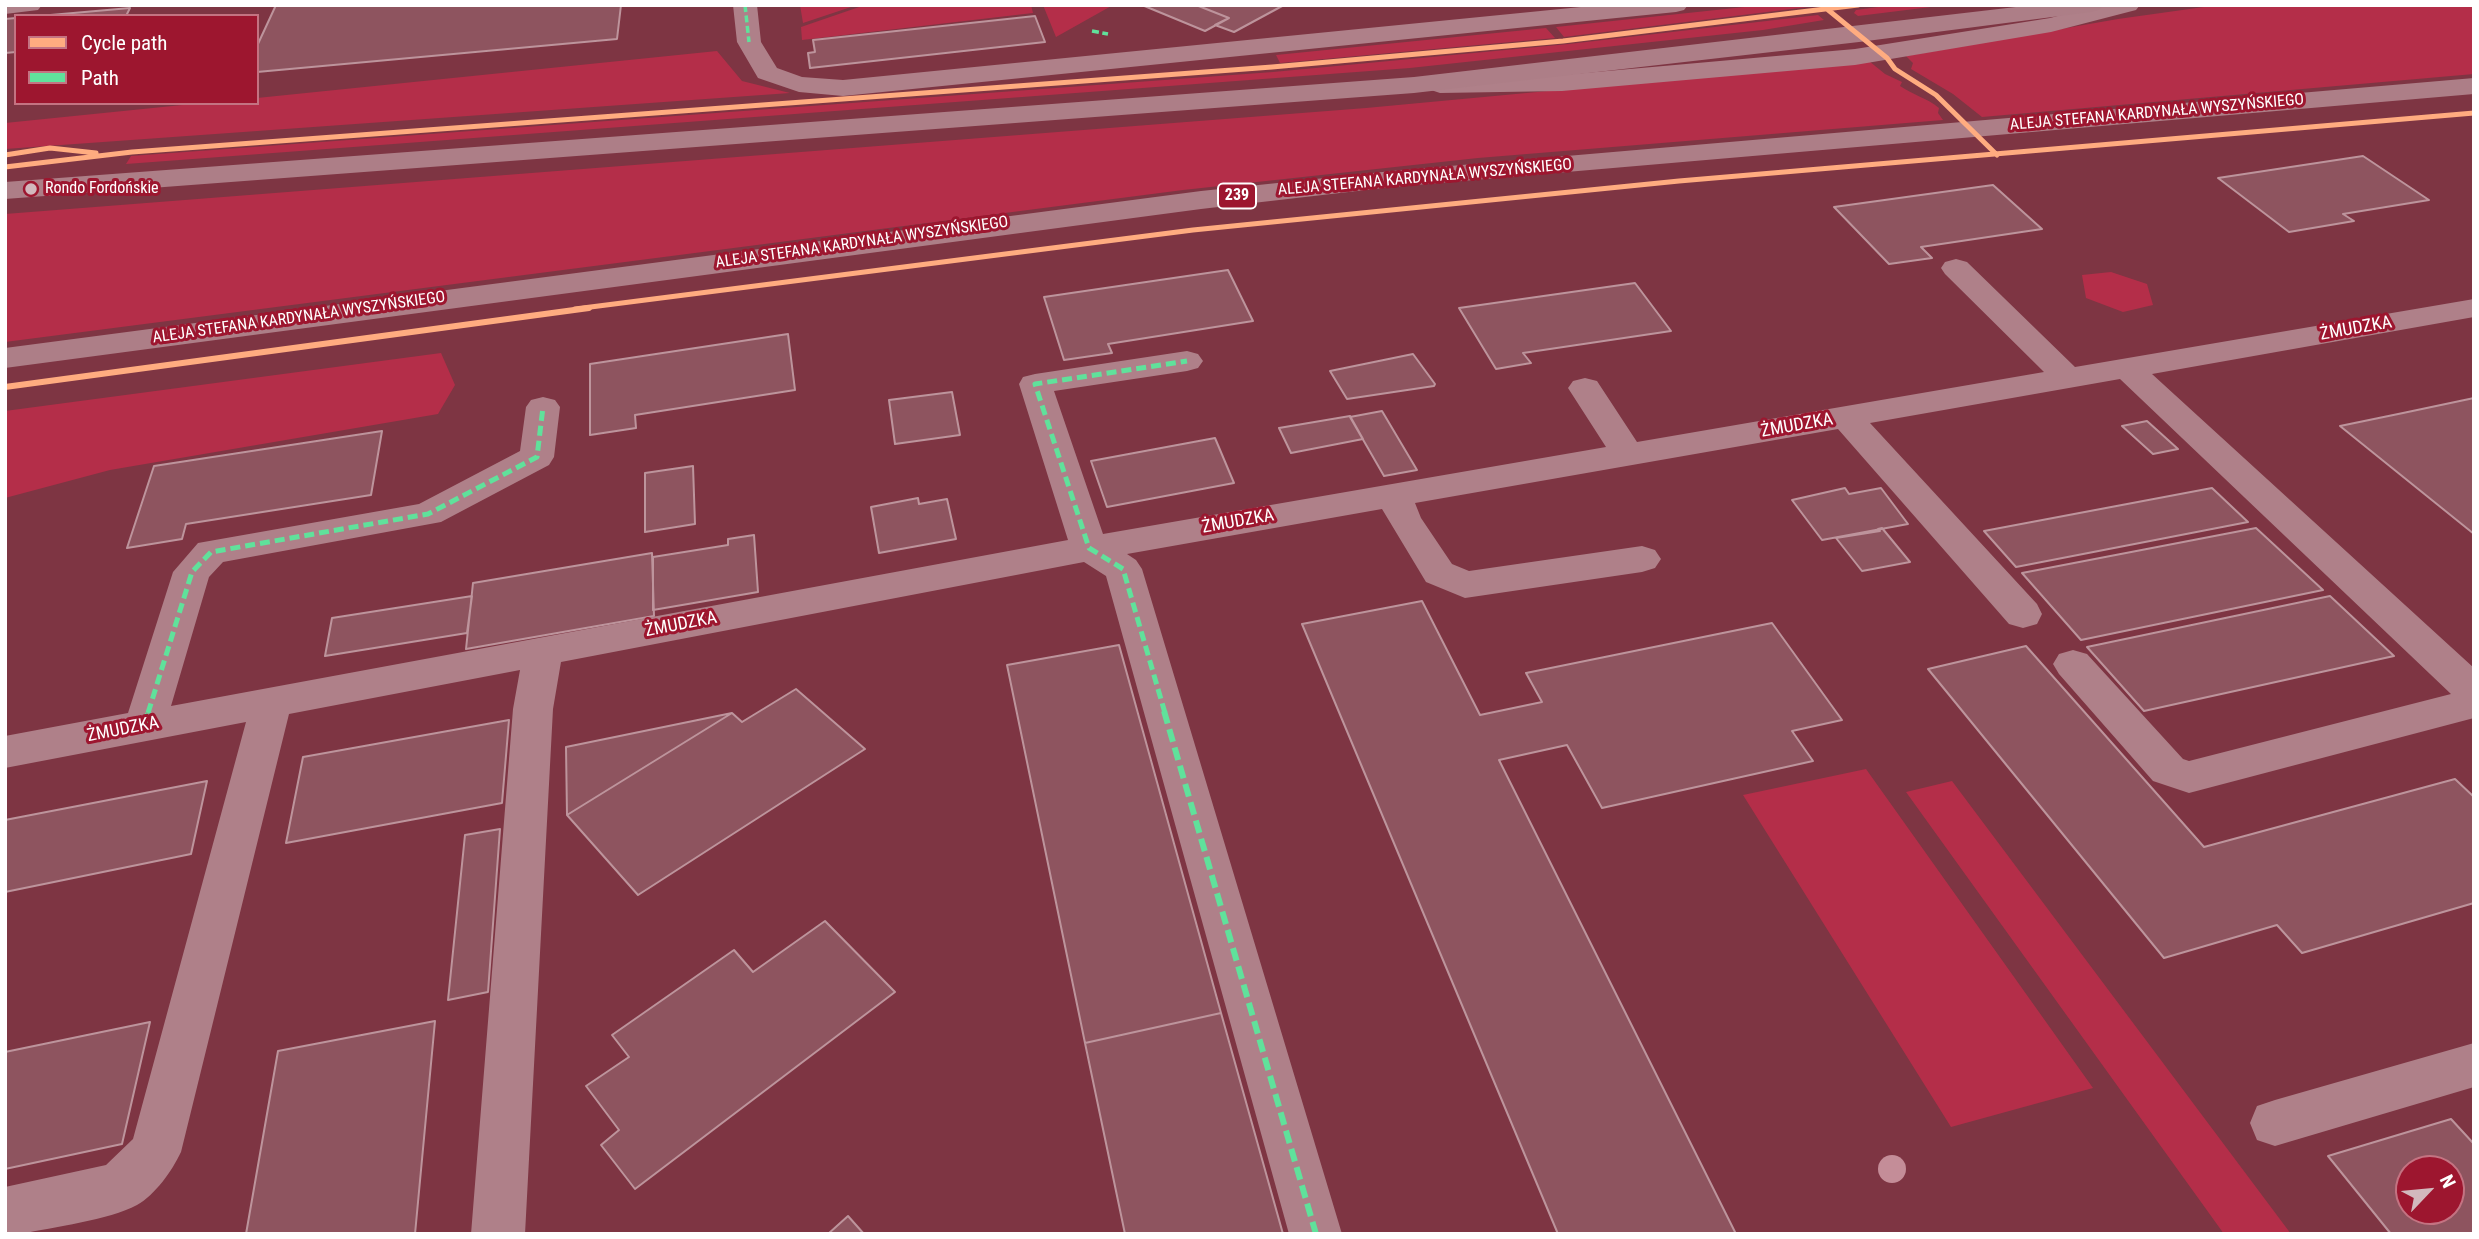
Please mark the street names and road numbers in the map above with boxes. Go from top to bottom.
street label: ALEJA STEFANA KARDYNAŁA WYSZYŃSKIEGO [2009,91,2305,135]
street label: ALEJA STEFANA KARDYNAŁA WYSZYŃSKIEGO [1277,156,1573,200]
road number: 239 [1218,184,1256,208]
street label: ALEJA STEFANA KARDYNAŁA WYSZYŃSKIEGO [714,213,1010,273]
street label: ALEJA STEFANA KARDYNAŁA WYSZYŃSKIEGO [151,288,447,348]
street label: ŻMUDZKA [2318,312,2394,346]
street label: ŻMUDZKA [1759,409,1835,443]
street label: ŻMUDZKA [1200,505,1276,539]
street label: ŻMUDZKA [643,607,719,643]
street label: ŻMUDZKA [85,712,161,748]

